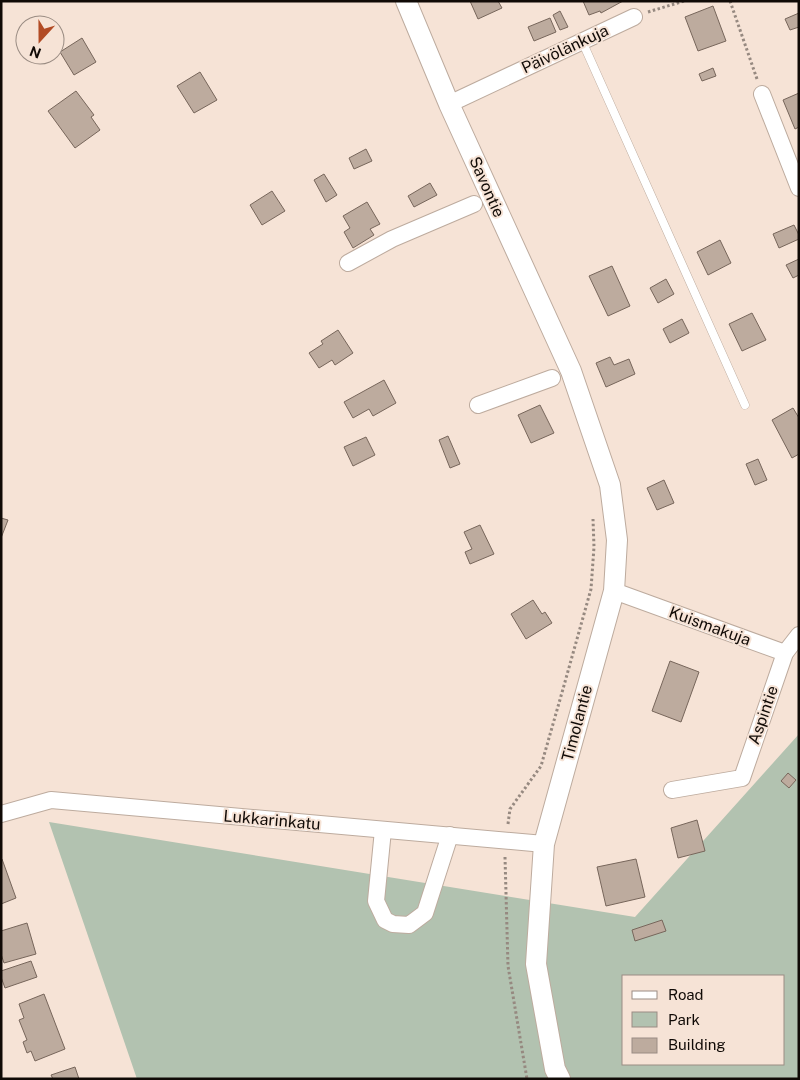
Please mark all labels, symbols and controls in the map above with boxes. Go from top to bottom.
north arrow [15,15,65,65]
street label: Päivölänkuja [518,21,612,77]
text: N [27,43,43,62]
street label: Savontie [465,154,509,220]
street label: Kuismakuja [666,602,754,650]
street label: Timolantie [558,683,596,763]
street label: Aspintie [744,683,782,747]
street label: Lukkarinkatu [223,806,321,834]
legend [622,975,785,1065]
text: Road [668,986,704,1003]
text: Park [668,1011,700,1028]
text: Building [668,1036,726,1053]

